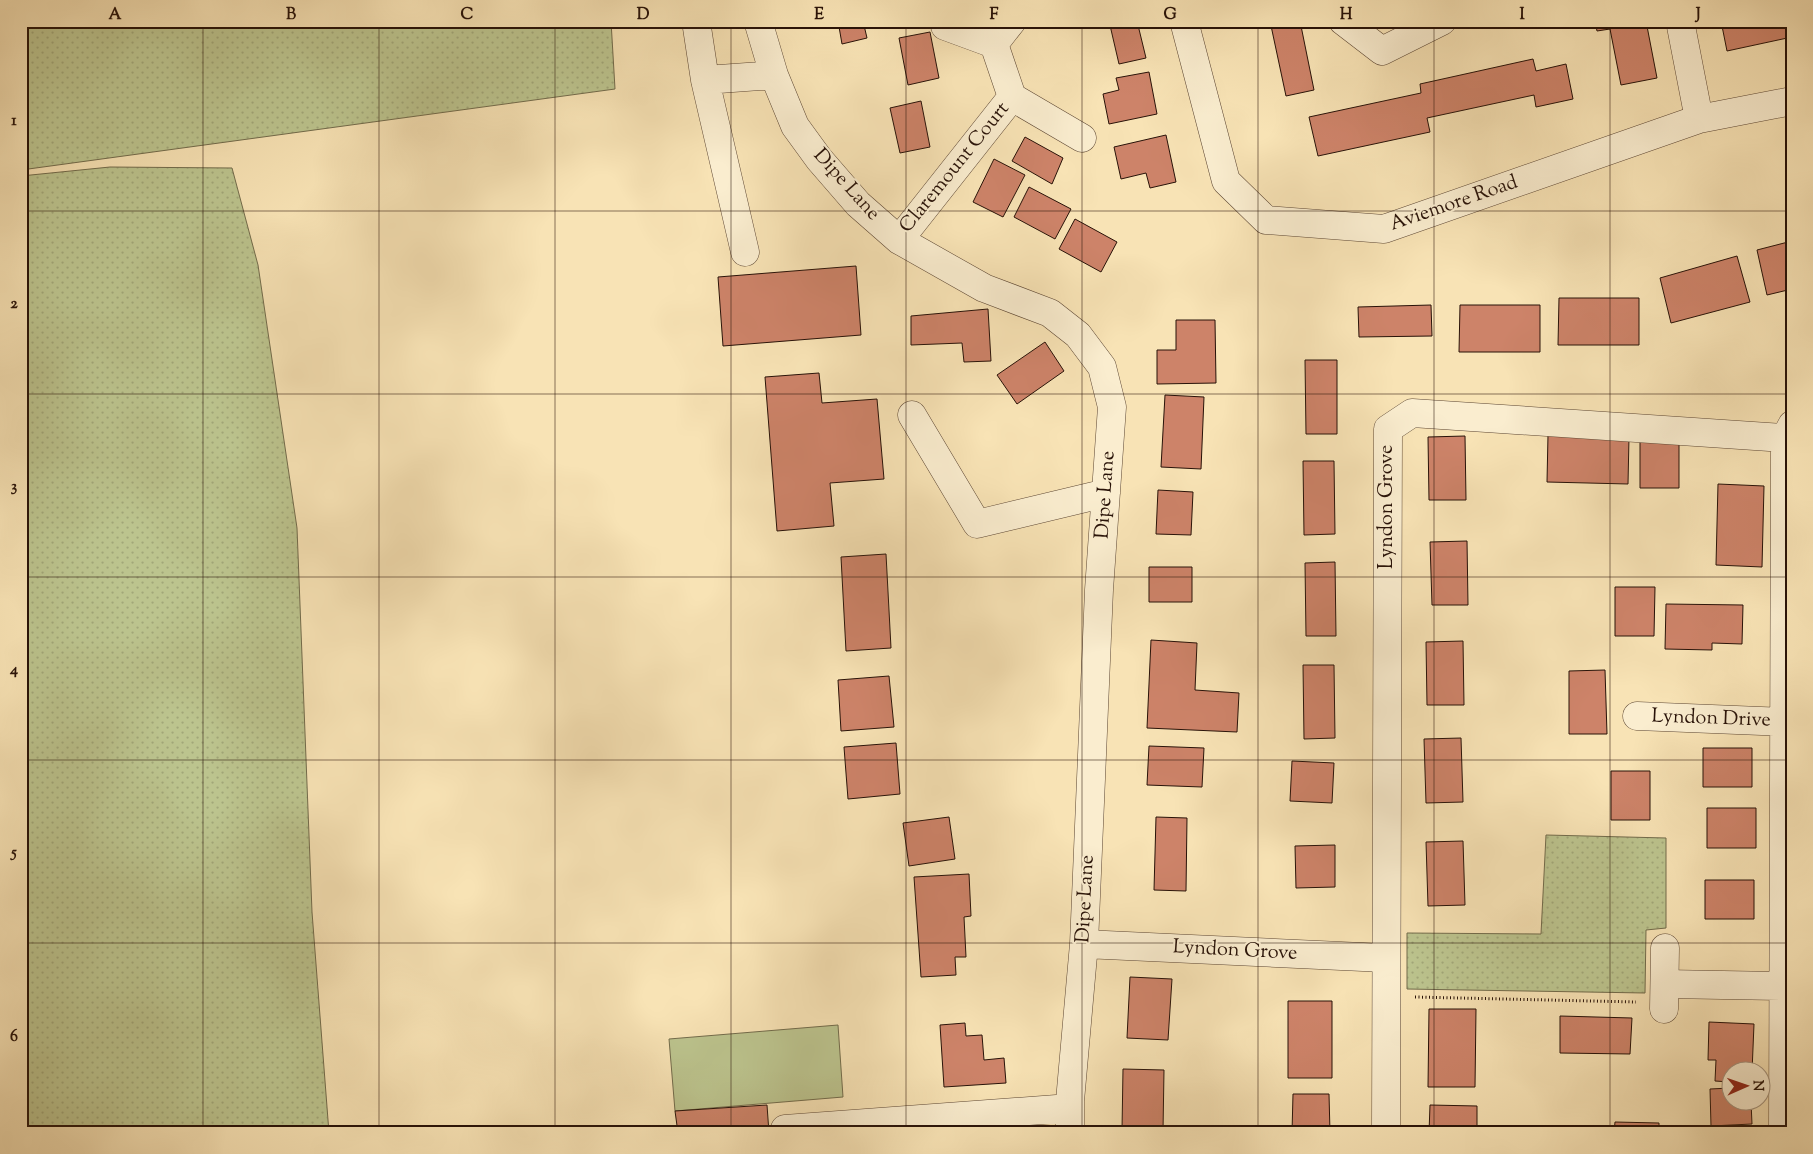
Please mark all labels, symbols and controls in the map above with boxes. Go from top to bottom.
text: A [109,4,122,27]
text: B [286,4,296,27]
text: C [461,4,474,27]
text: D [637,4,650,27]
text: E [814,4,824,27]
text: F [990,4,999,27]
text: G [1163,4,1177,27]
text: H [1340,4,1353,27]
text: I [1519,4,1525,27]
text: J [1694,4,1701,27]
street label: Claremount Court [893,96,1017,240]
text: 1 [11,110,17,133]
street label: Dipe Lane [806,142,886,228]
street label: Aviemore Road [1386,169,1522,239]
text: 2 [10,293,18,316]
street label: Lyndon Grove [1373,445,1402,569]
street label: Dipe Lane [1088,450,1124,540]
text: 3 [11,476,18,499]
text: 4 [9,659,18,682]
street label: Lyndon Drive [1651,702,1771,736]
text: 5 [9,842,17,865]
street label: Dipe Lane [1069,854,1103,944]
street label: Lyndon Grove [1172,933,1298,969]
text: 6 [10,1026,18,1049]
north arrow [1720,1062,1770,1112]
text: N [1747,1080,1767,1092]

